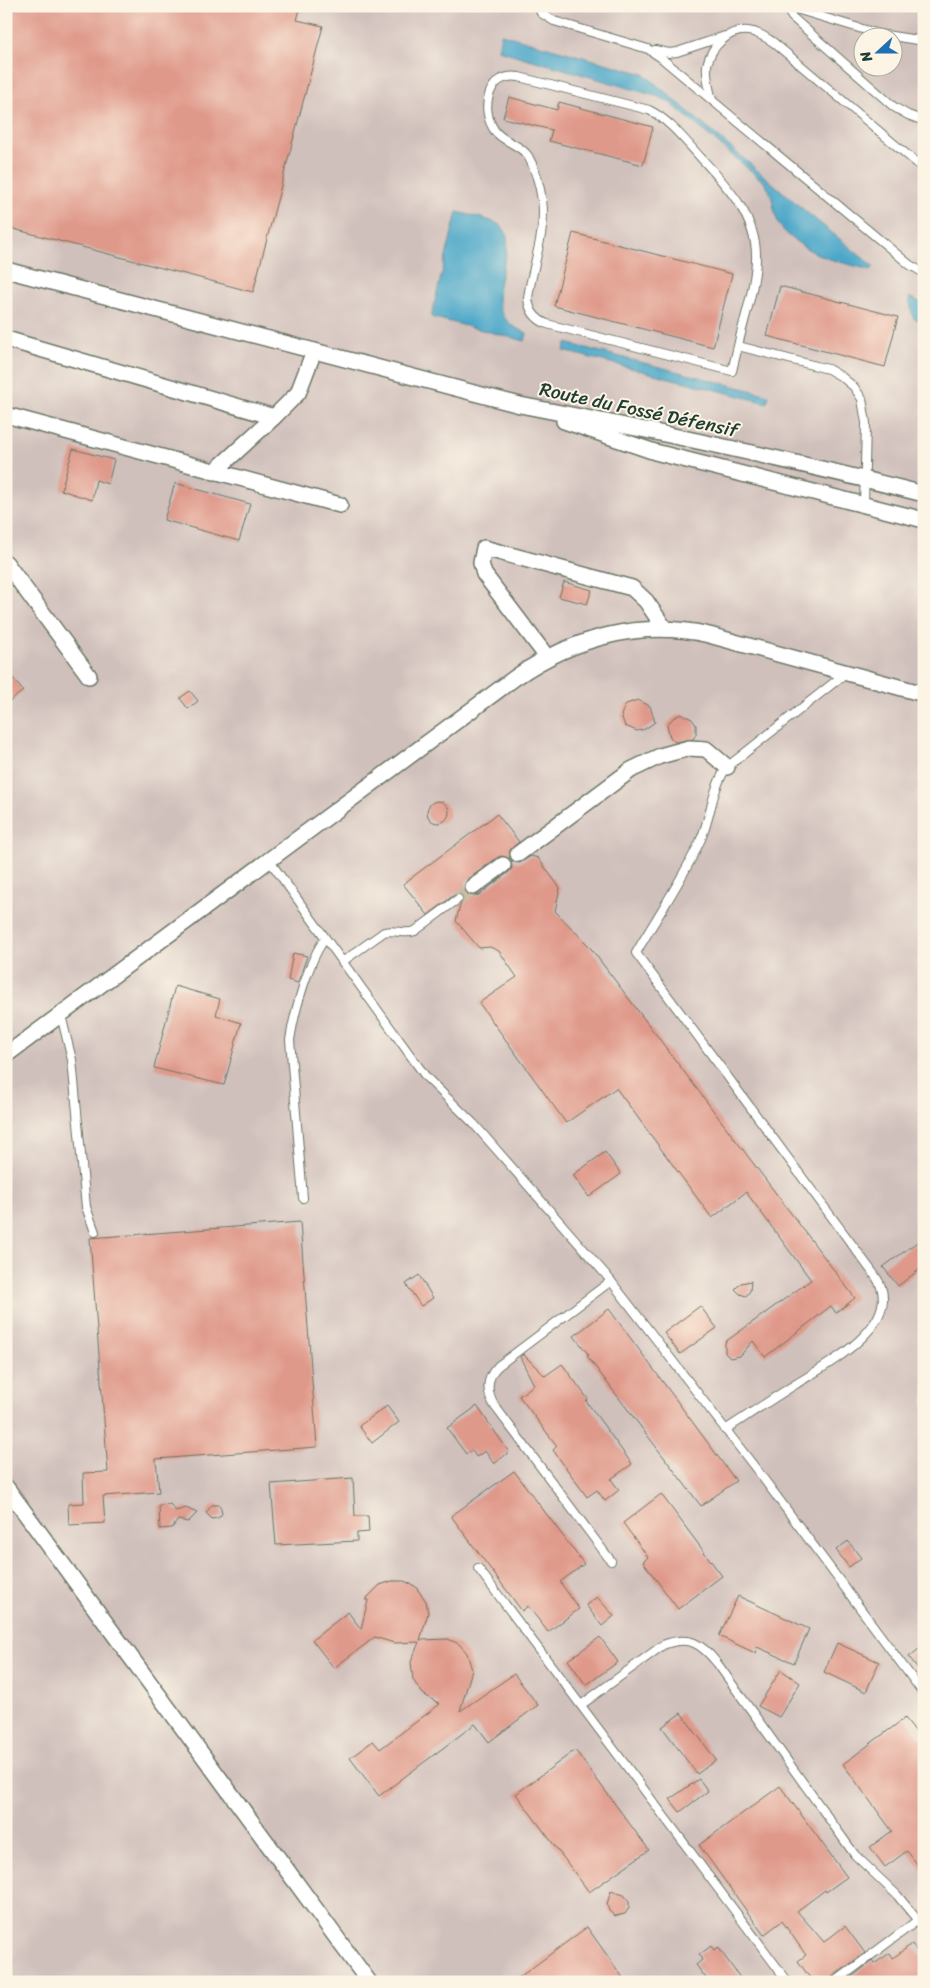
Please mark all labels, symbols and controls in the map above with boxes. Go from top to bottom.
north arrow [852,28,902,78]
text: N [853,47,880,66]
street label: Route du Fossé Défensif [537,372,744,447]

